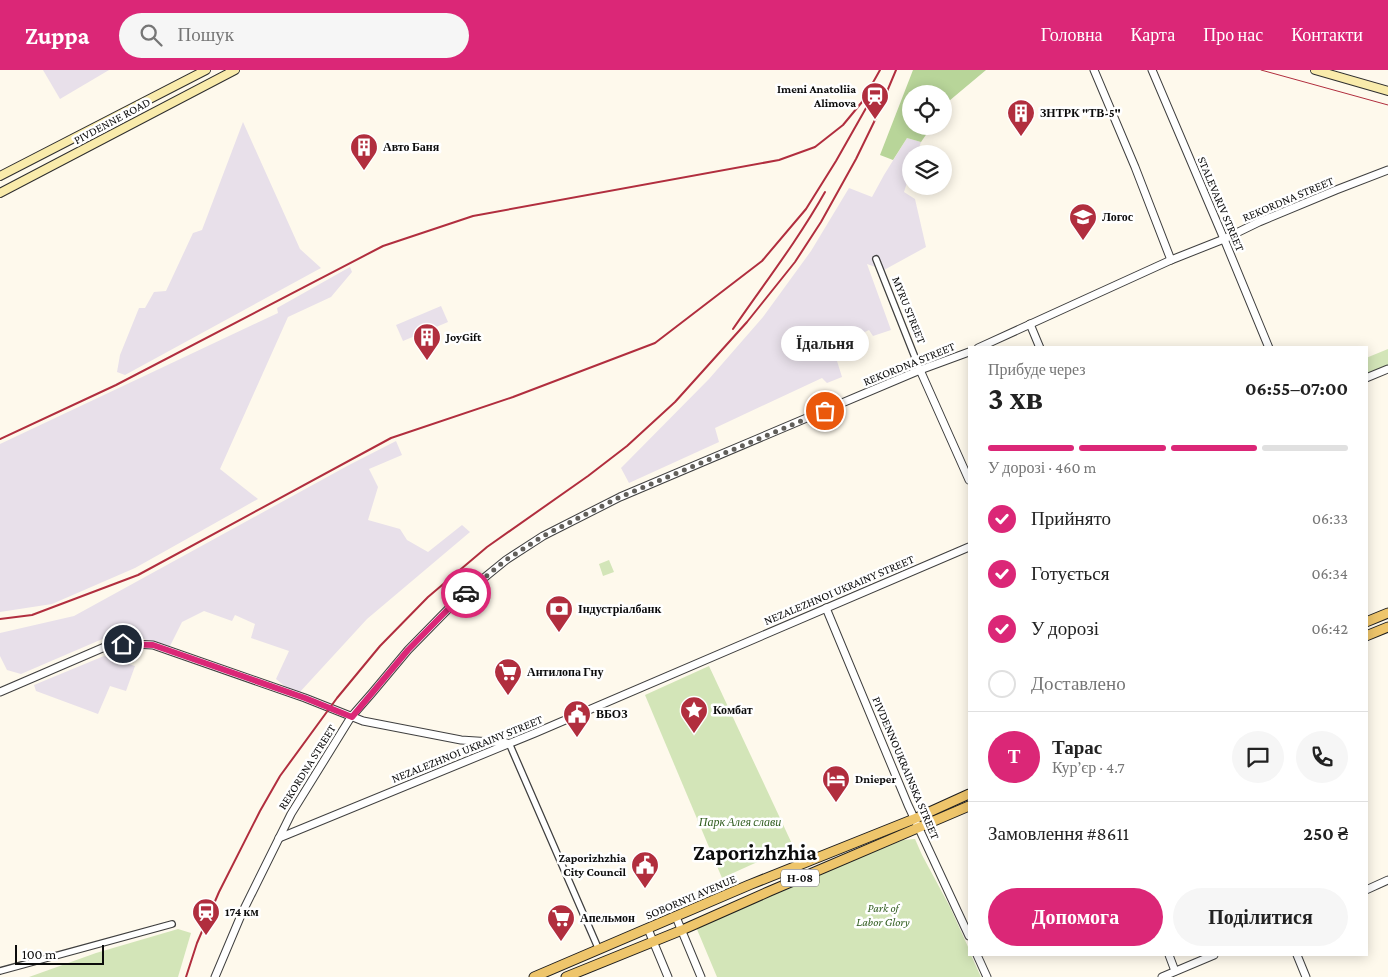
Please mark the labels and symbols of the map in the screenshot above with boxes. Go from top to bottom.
station icon: Imeni Anatoliia Alimova [860,81,890,120]
place label: Imeni Anatoliia Alimova [777,82,856,110]
street label: PIVDENNE ROAD [71,95,153,147]
building icon: ЗНТРК "ТВ-5" [1006,98,1036,137]
place label: ЗНТРК "ТВ-5" [1040,106,1121,120]
building icon: Авто Баня [349,132,379,171]
place label: Авто Баня [383,140,440,154]
street label: STALEVARIV STREET [1195,154,1247,254]
street label: REKORDNA STREET [1240,173,1336,225]
school or university icon: Логос [1068,202,1098,241]
place label: Логос [1102,210,1134,224]
street label: MYRU STREET [889,274,929,346]
building icon: JoyGift [412,322,442,361]
callout: Їдальня [781,326,869,361]
place label: JoyGift [444,330,482,344]
street label: REKORDNA STREET [861,339,957,389]
pin [804,390,846,432]
street label: NEZALEZHNOI UKRAINY STREET [762,552,917,628]
courier [441,568,491,618]
bank icon: Індустріалбанк [544,594,574,633]
place label: Індустріалбанк [578,602,661,616]
pin [102,623,144,665]
supermarket icon: Антилопа Гну [493,657,523,696]
place label: Антилопа Гну [527,665,603,679]
street label: PIVDENNOUKRAINSKA STREET [870,694,943,842]
place icon: Комбат [679,695,709,734]
public building icon: ВБОЗ [562,699,592,738]
place label: Комбат [713,703,753,717]
place label: ВБОЗ [596,707,628,721]
street label: NEZALEZHNOI UKRAINY STREET [389,712,545,786]
street label: REKORDNA STREET [275,721,339,812]
hotel icon: Dnieper [821,764,851,803]
place label: Dnieper [855,772,896,786]
park label: Парк Алея слави [698,815,781,829]
district label: Zaporizhzhia [693,840,817,865]
public building icon: Zaporizhzhia City Council [630,850,660,889]
place label: Zaporizhzhia City Council [558,851,626,879]
road number: Н-08 [781,870,819,886]
street label: SOBORNYI AVENUE [644,871,739,922]
station icon: 174 км [191,897,221,936]
park label: Park of Labor Glory [856,901,910,929]
supermarket icon: Апельмон [546,903,576,942]
place label: 174 км [225,905,259,919]
place label: Апельмон [580,911,635,925]
scale bar [15,942,104,965]

